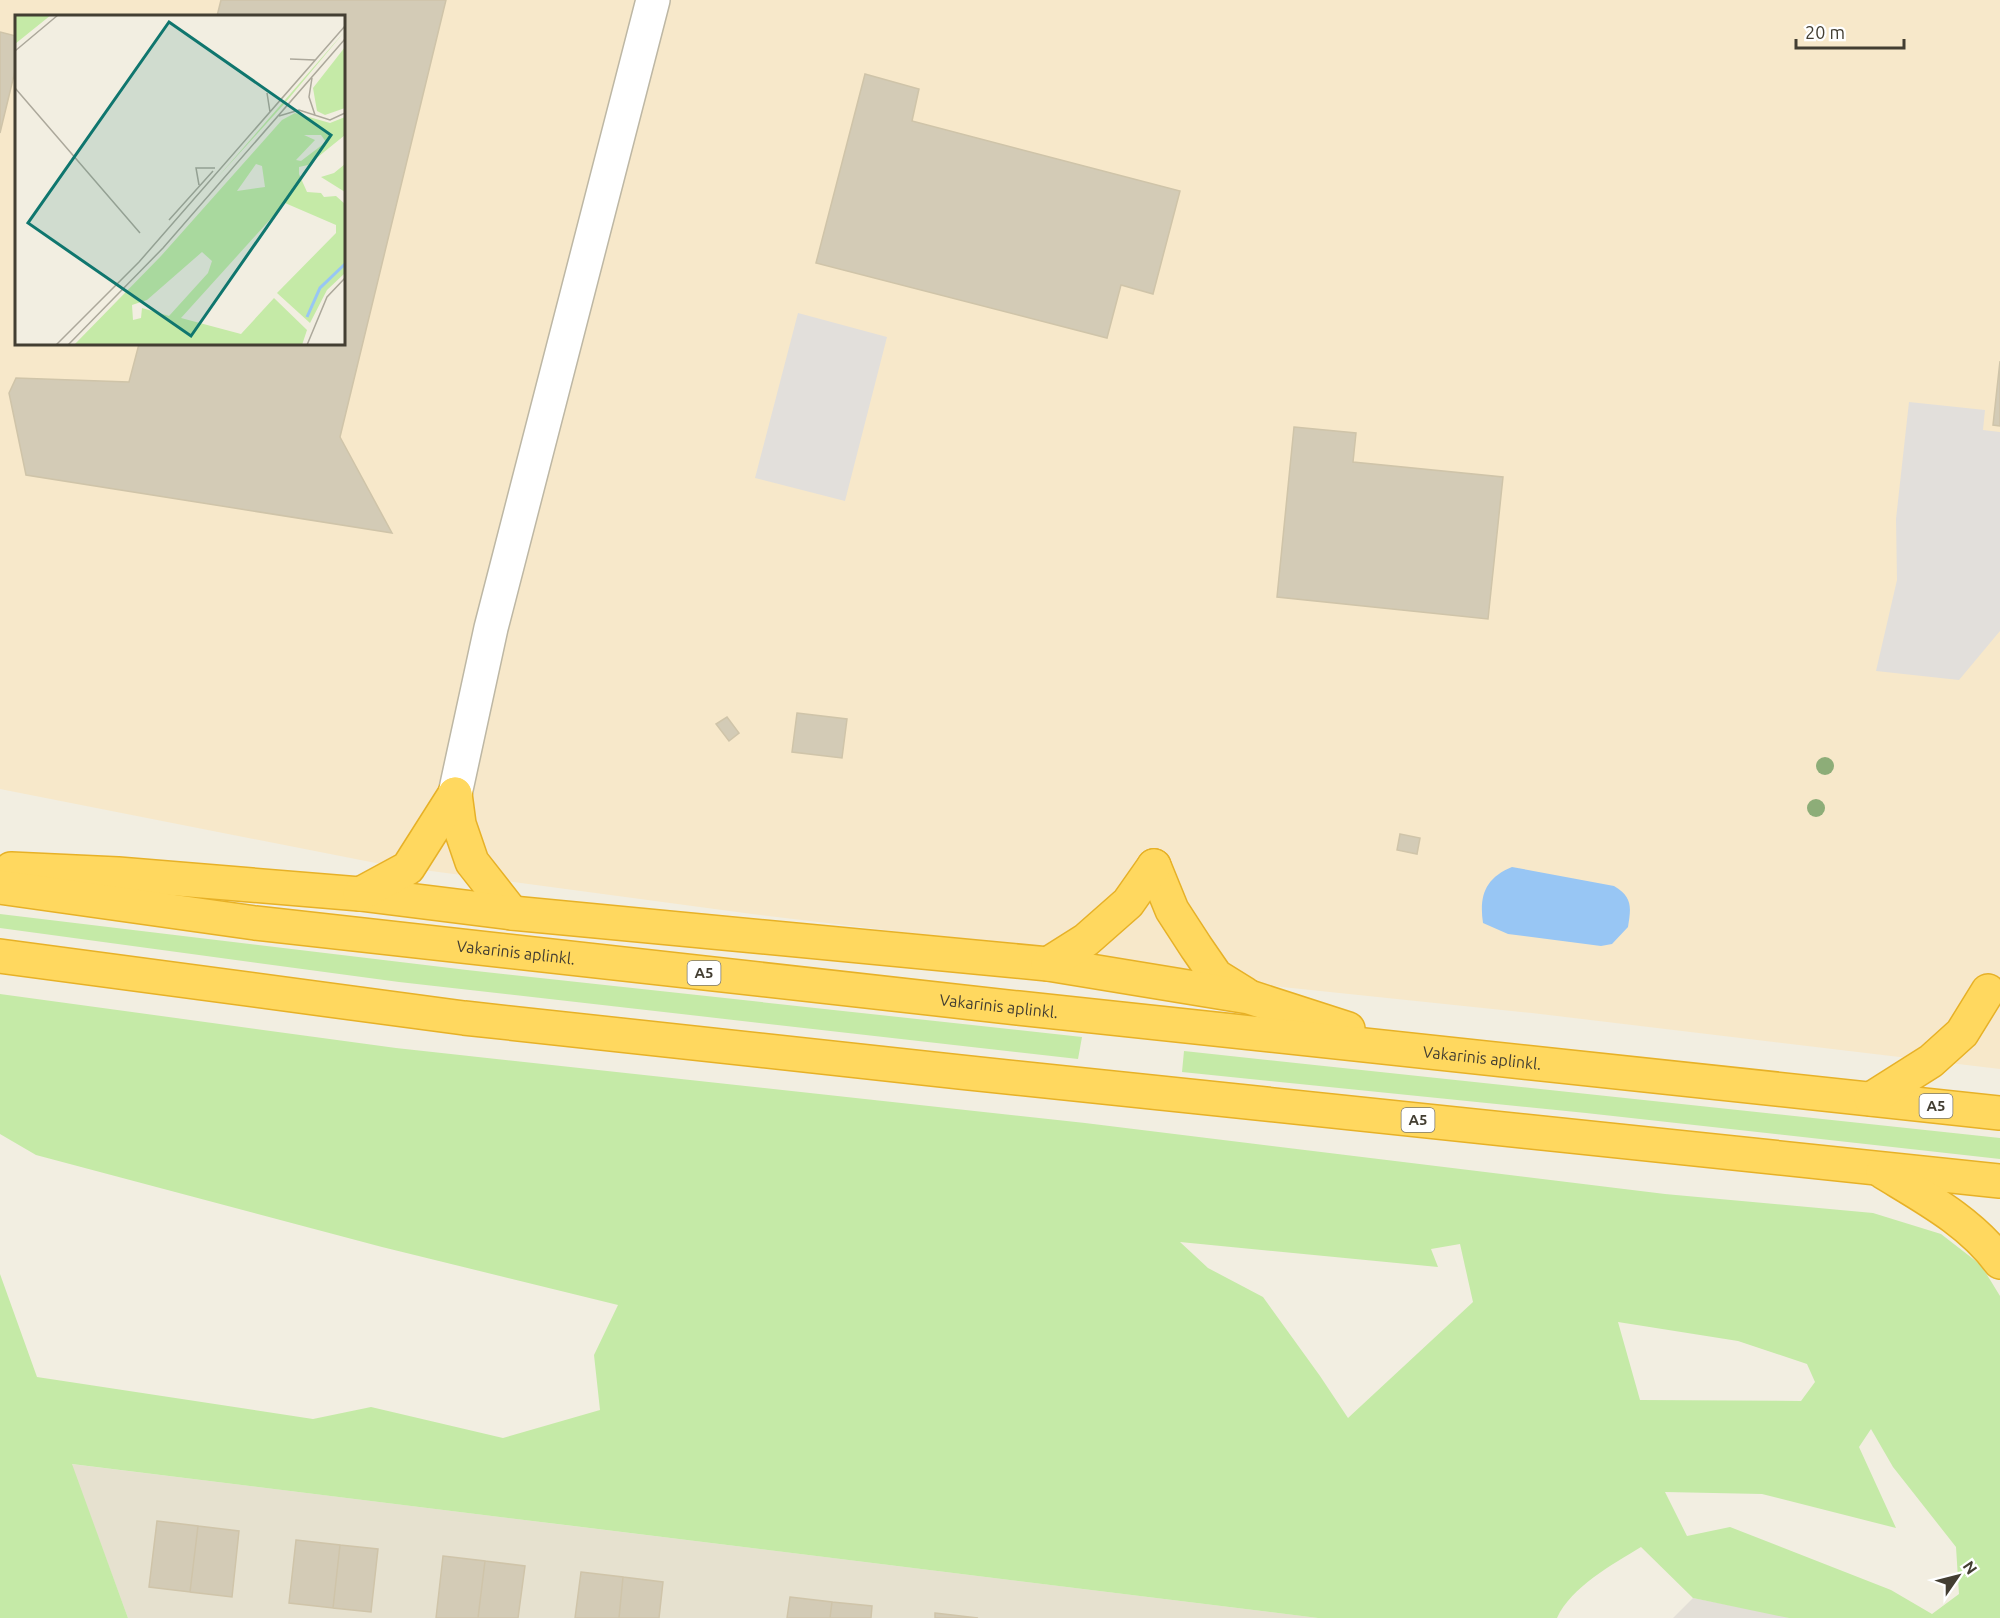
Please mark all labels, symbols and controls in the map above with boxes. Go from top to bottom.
scale bar [1796,12,1904,50]
inset map [15,15,345,345]
text: 20 m [1805,22,1845,42]
street label: Vakarinis aplinkl. [456,937,576,968]
road number: A5 [688,961,720,985]
street label: Vakarinis aplinkl. [939,990,1059,1021]
street label: Vakarinis aplinkl. [1422,1042,1542,1073]
road number: A5 [1920,1094,1952,1118]
road number: A5 [1402,1108,1434,1132]
north arrow [1928,1546,1988,1606]
text: N [1959,1557,1981,1577]

